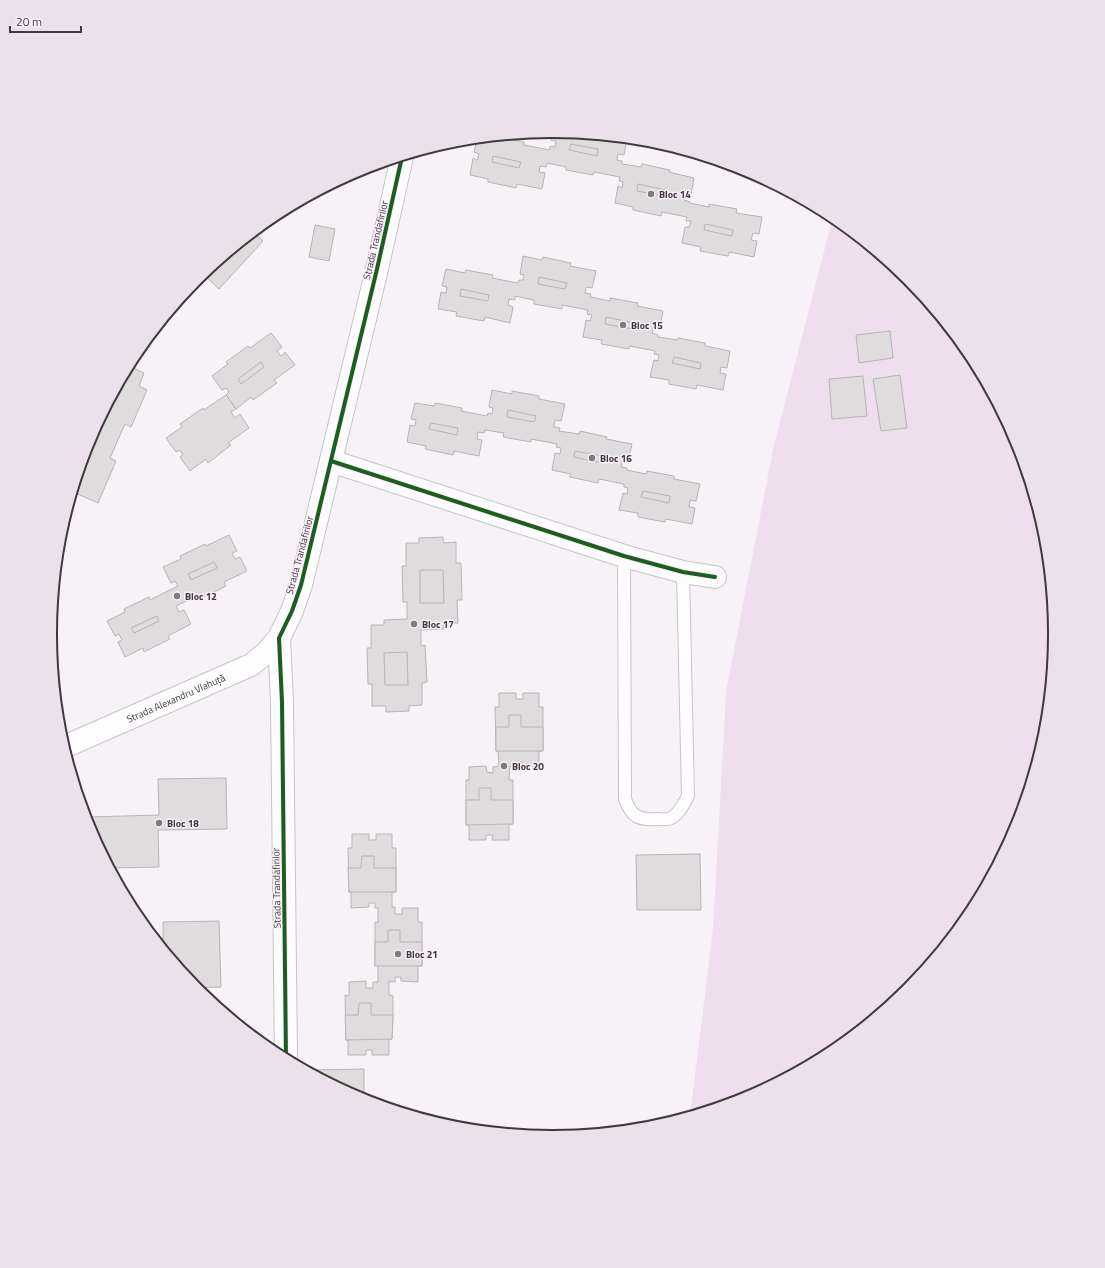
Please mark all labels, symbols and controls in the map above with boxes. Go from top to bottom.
scale bar [10,8,81,34]
text: 20 m [16,12,42,31]
place label: Bloc 14 [659,187,691,202]
marker: Bloc 14 [646,189,656,199]
street label: Strada Trandafirilor [359,199,392,281]
place label: Bloc 15 [631,318,663,333]
marker: Bloc 15 [618,320,628,330]
place label: Bloc 16 [600,451,632,466]
marker: Bloc 16 [587,453,597,463]
street label: Strada Trandafirilor [282,514,317,596]
place label: Bloc 12 [185,589,217,604]
marker: Bloc 12 [172,591,182,601]
place label: Bloc 17 [422,617,454,632]
marker: Bloc 17 [409,619,419,629]
street label: Strada Alexandru Vlahuță [124,670,228,727]
place label: Bloc 20 [512,759,544,774]
marker: Bloc 20 [499,761,509,771]
place label: Bloc 18 [167,816,199,831]
marker: Bloc 18 [154,818,164,828]
street label: Strada Trandafirilor [268,847,285,928]
place label: Bloc 21 [406,947,438,962]
marker: Bloc 21 [393,949,403,959]

